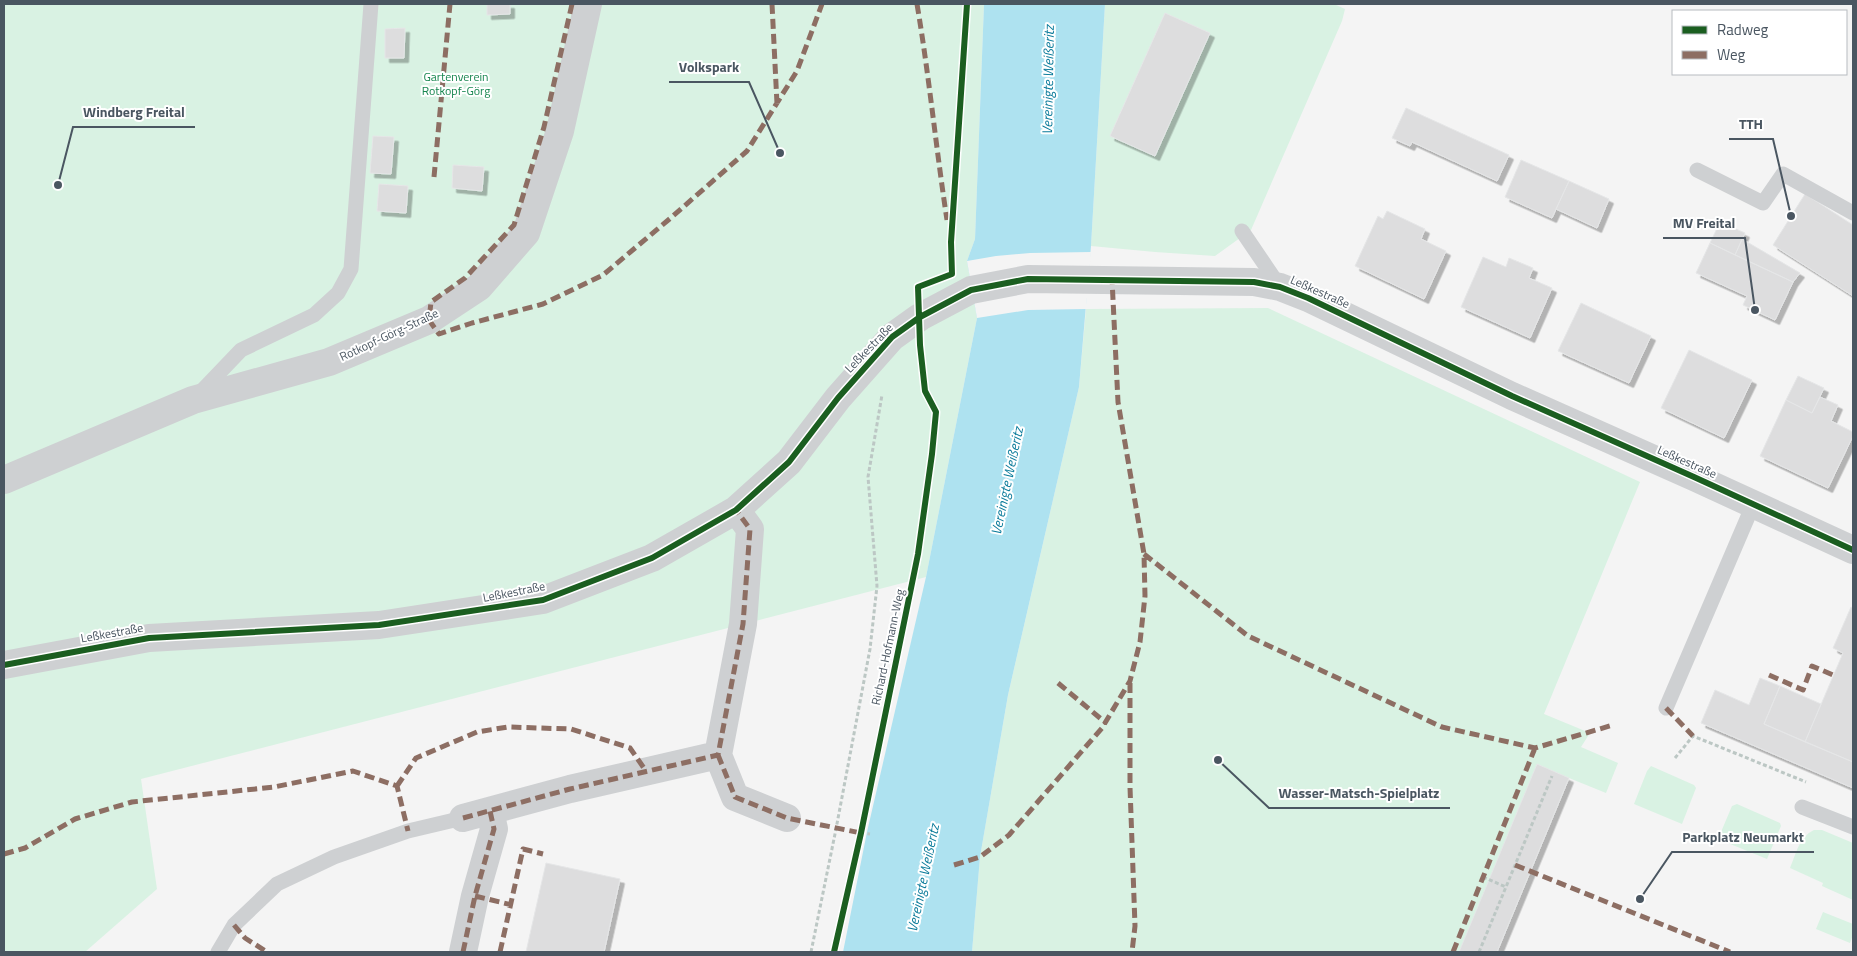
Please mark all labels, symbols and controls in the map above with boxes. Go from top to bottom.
legend [1672,10,1847,75]
text: Radweg [1717,18,1769,41]
water label: Vereinigte Weißeritz [1036,24,1059,135]
text: Weg [1717,43,1746,66]
callout: Volkspark [669,53,749,82]
text: Volkspark [679,56,740,77]
park label: Gartenverein Rotkopf-Görg [422,67,490,100]
callout: Windberg Freital [73,98,195,127]
text: Windberg Freital [83,101,185,122]
callout: TTH [1729,110,1773,139]
text: TTH [1739,113,1763,134]
callout: MV Freital [1663,209,1745,238]
text: MV Freital [1673,212,1735,233]
street label: Leßkestraße [1287,270,1353,313]
street label: Rotkopf-Görg-Straße [336,303,441,366]
street label: Leßkestraße [840,318,897,377]
water label: Vereinigte Weißeritz [985,424,1028,537]
street label: Leßkestraße [1654,440,1720,483]
street label: Leßkestraße [481,576,547,607]
street label: Richard-Hofmann-Weg [866,587,909,707]
street label: Leßkestraße [79,618,145,647]
callout: Wasser-Matsch-Spielplatz [1269,779,1450,808]
text: Wasser-Matsch-Spielplatz [1279,782,1439,803]
water label: Vereinigte Weißeritz [901,821,944,934]
callout: Parkplatz Neumarkt [1672,823,1814,852]
text: Parkplatz Neumarkt [1682,826,1804,847]

